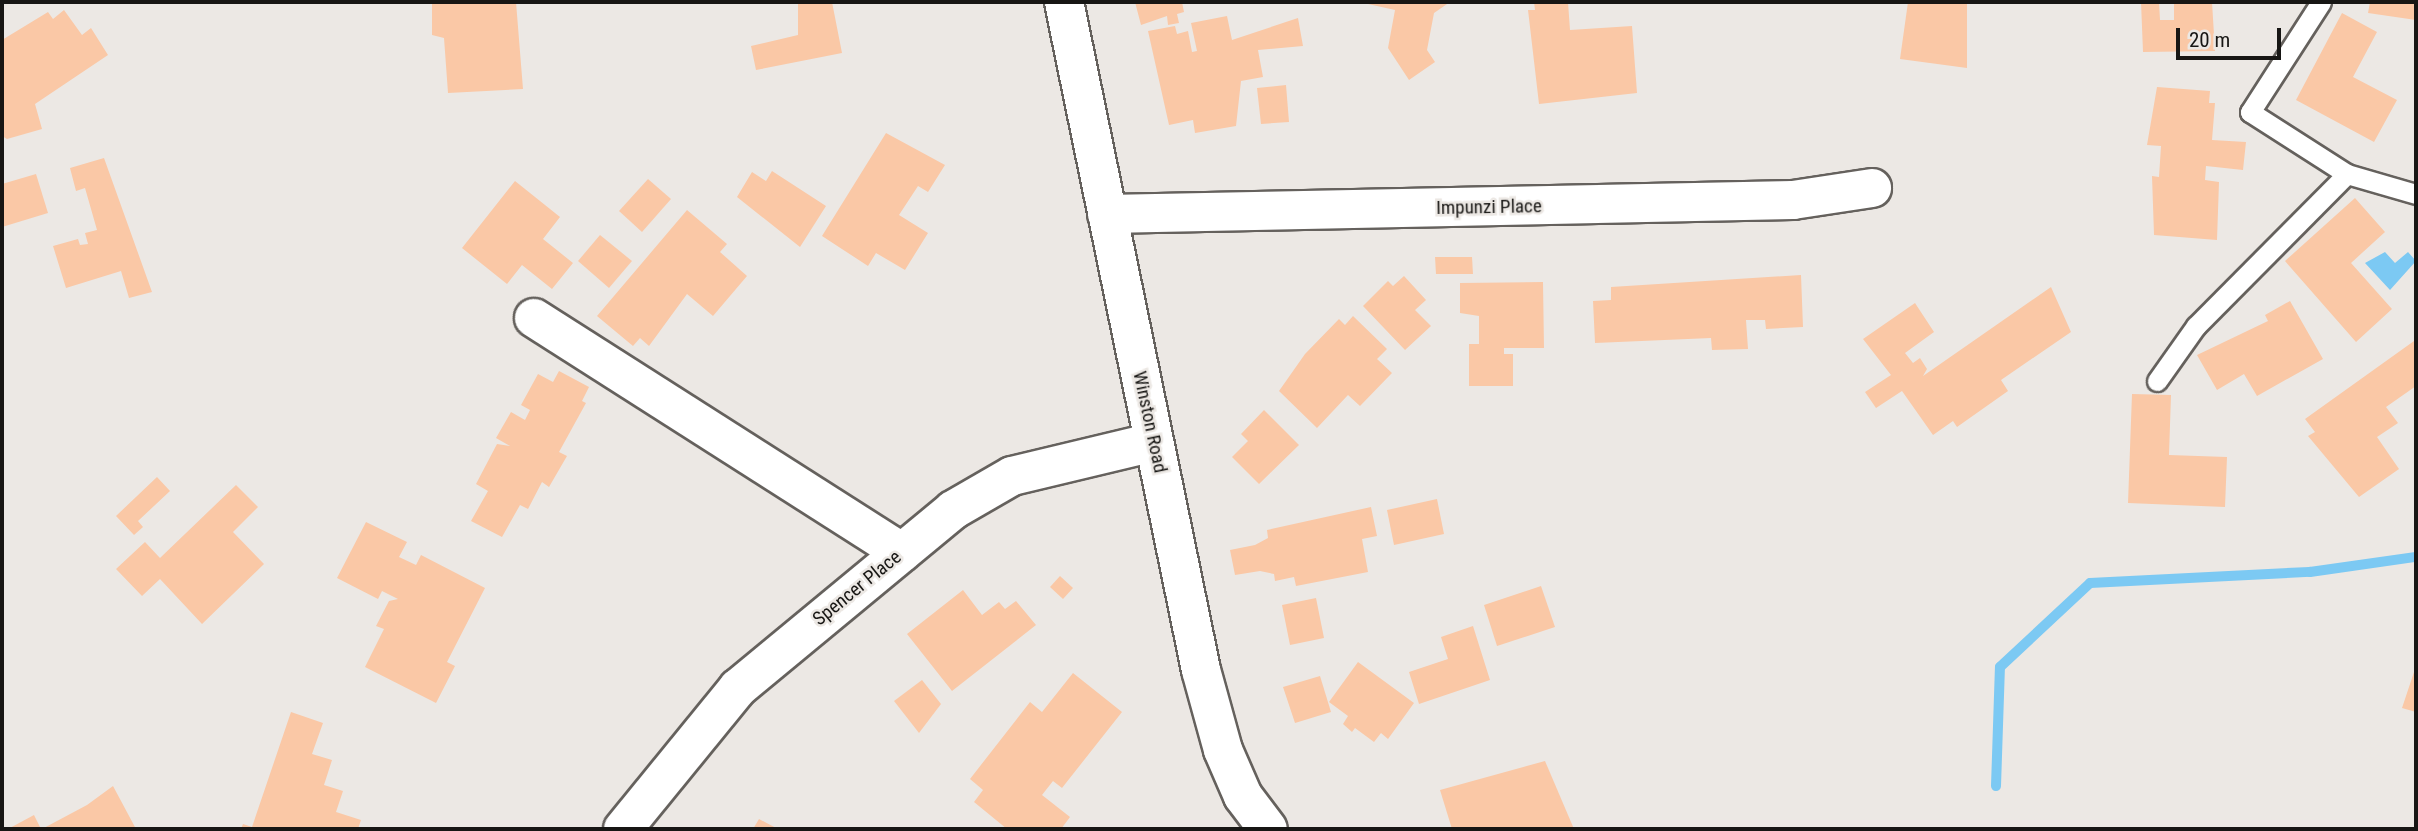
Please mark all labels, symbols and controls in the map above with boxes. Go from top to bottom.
scale bar [2180,14,2285,58]
text: 20 m [2189,28,2230,52]
street label: Impunzi Place [1436,195,1542,219]
street label: Winston Road [1128,369,1172,475]
street label: Spencer Place [808,546,906,630]

